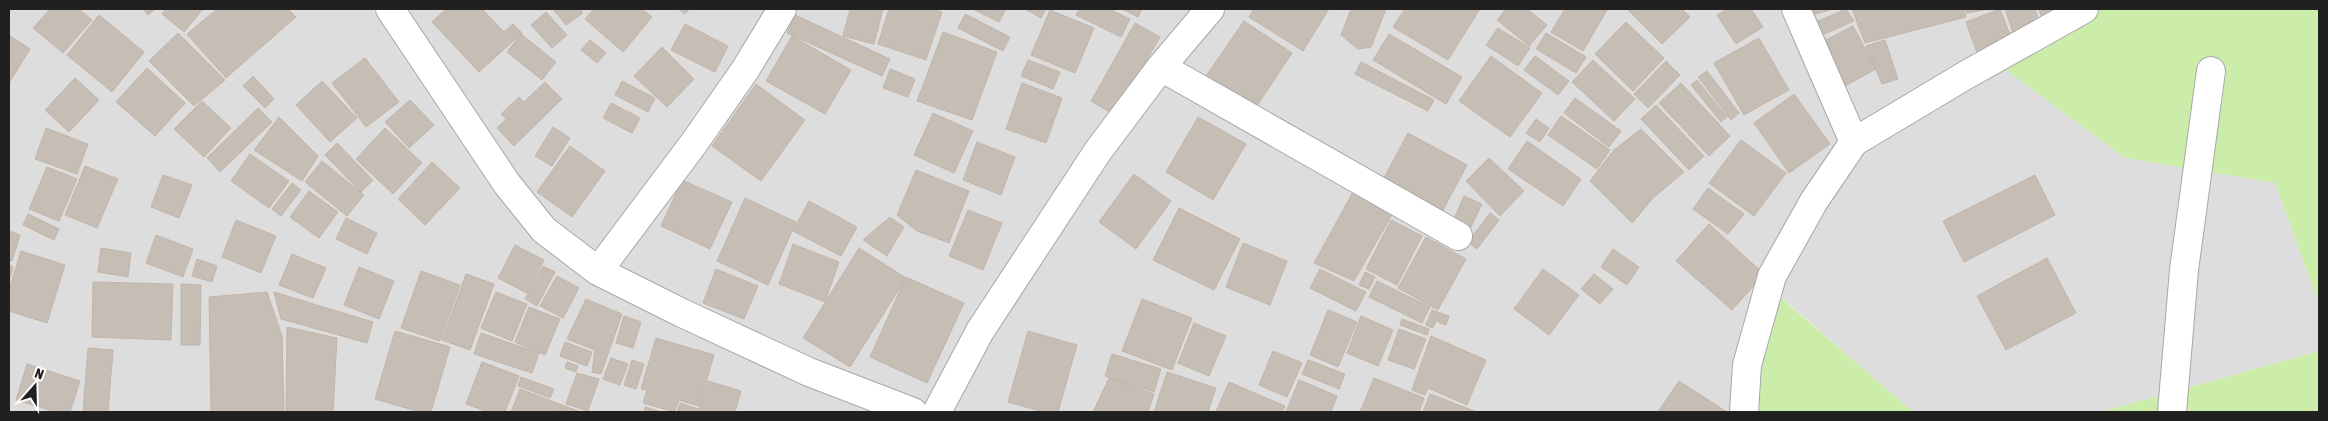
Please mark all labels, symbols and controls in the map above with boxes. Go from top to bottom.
north arrow [10,361,60,411]
text: N [33,365,46,383]

